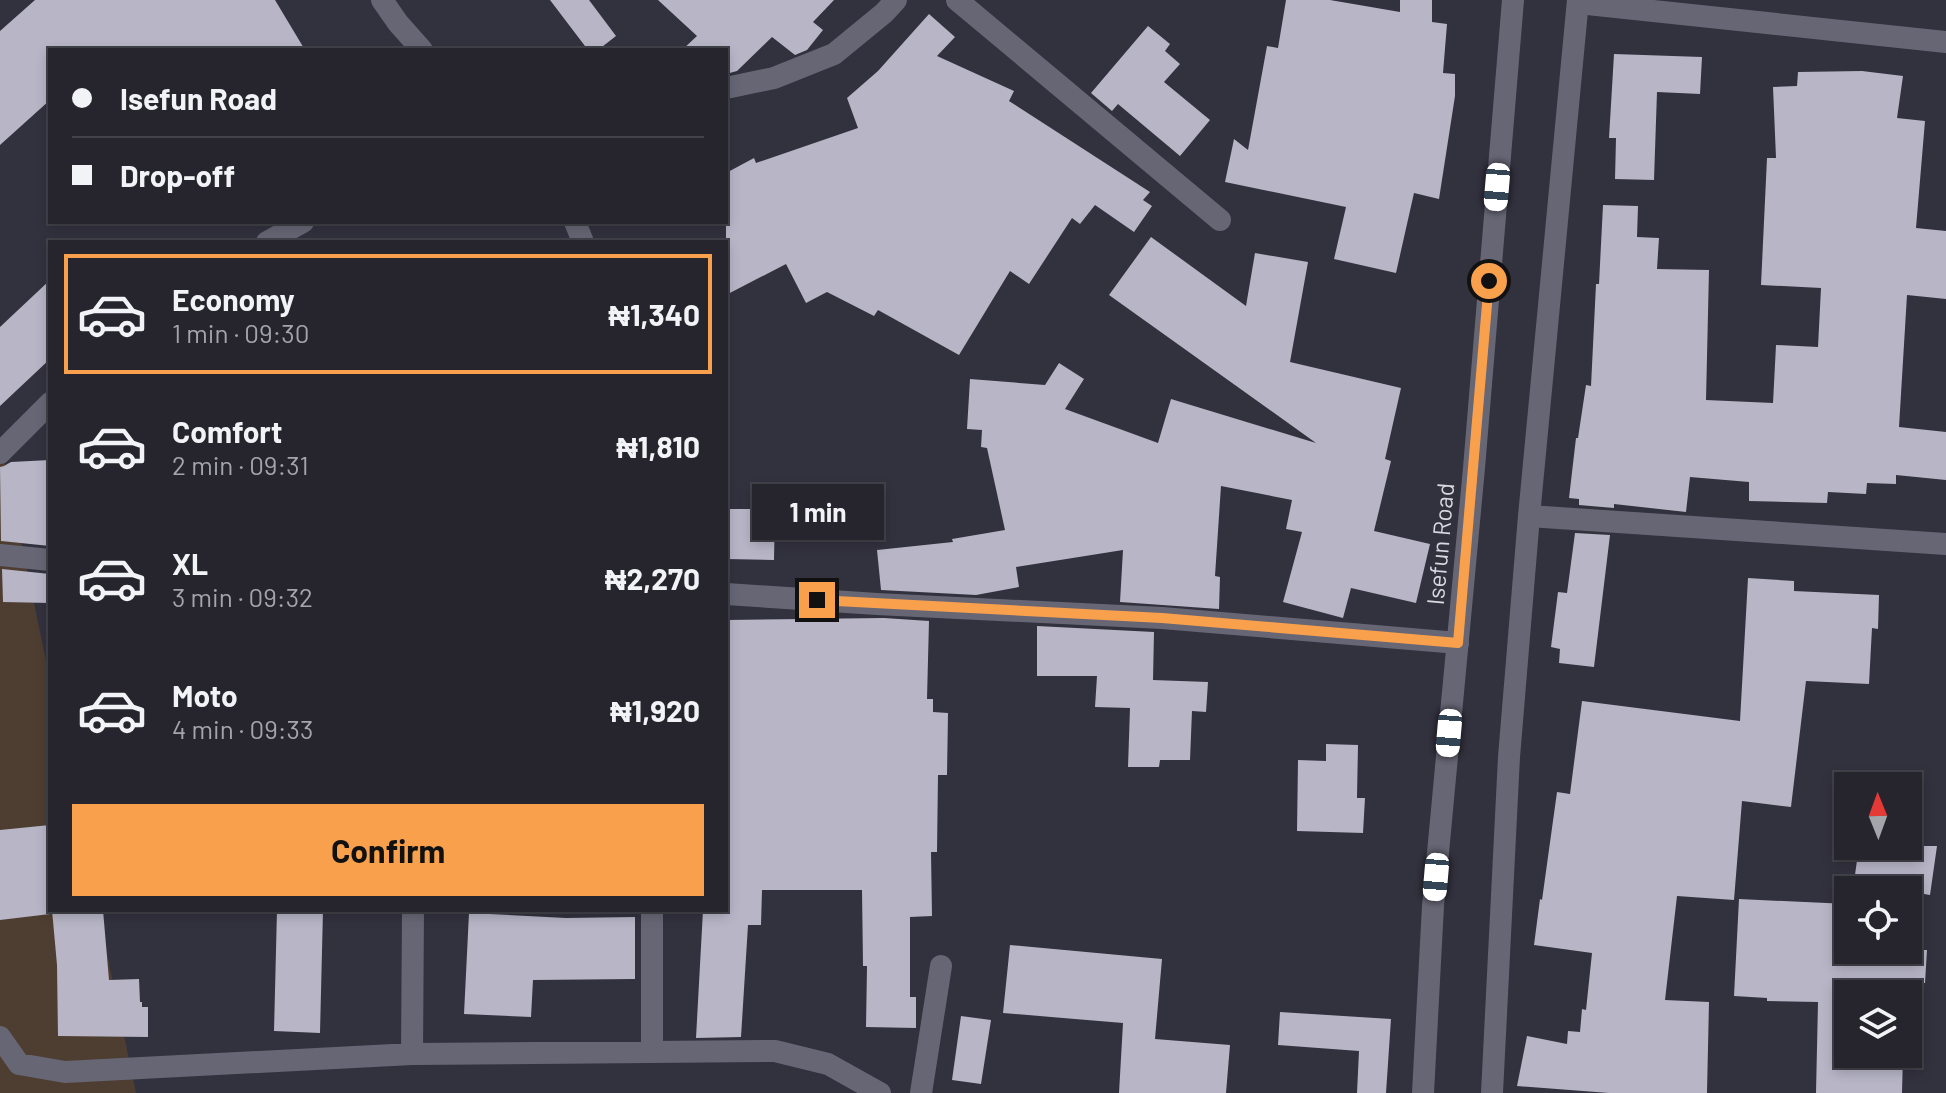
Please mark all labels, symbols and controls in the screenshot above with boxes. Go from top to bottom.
text: Isefun Road [120,80,277,116]
text: Drop-off [120,157,235,193]
car [1483,162,1511,212]
route start [1471,263,1507,299]
icon: car [76,278,148,350]
text: Economy [172,281,295,317]
text: ₦1,340 [608,296,700,332]
text: 1 min · 09:30 [172,317,309,348]
icon: car [76,410,148,482]
text: Comfort [172,413,282,449]
text: ₦1,810 [616,428,700,464]
text: 2 min · 09:31 [172,449,309,480]
street label: Isefun Road [1420,482,1459,606]
callout: 1 min [751,484,883,540]
text: 1 min [790,496,846,527]
icon: car [76,542,148,614]
text: XL [172,545,208,581]
text: ₦2,270 [605,560,700,596]
text: 3 min · 09:32 [172,581,313,612]
route end [799,582,835,618]
icon: car [76,674,148,746]
text: Moto [172,677,238,713]
text: ₦1,920 [610,692,700,728]
car [1435,708,1463,758]
text: 4 min · 09:33 [172,713,313,744]
north arrow [1834,772,1922,860]
map controls [1834,772,1922,1068]
button: Confirm [72,804,704,896]
car [1422,852,1450,902]
button: locate [1834,876,1922,964]
button: layers [1834,980,1922,1068]

